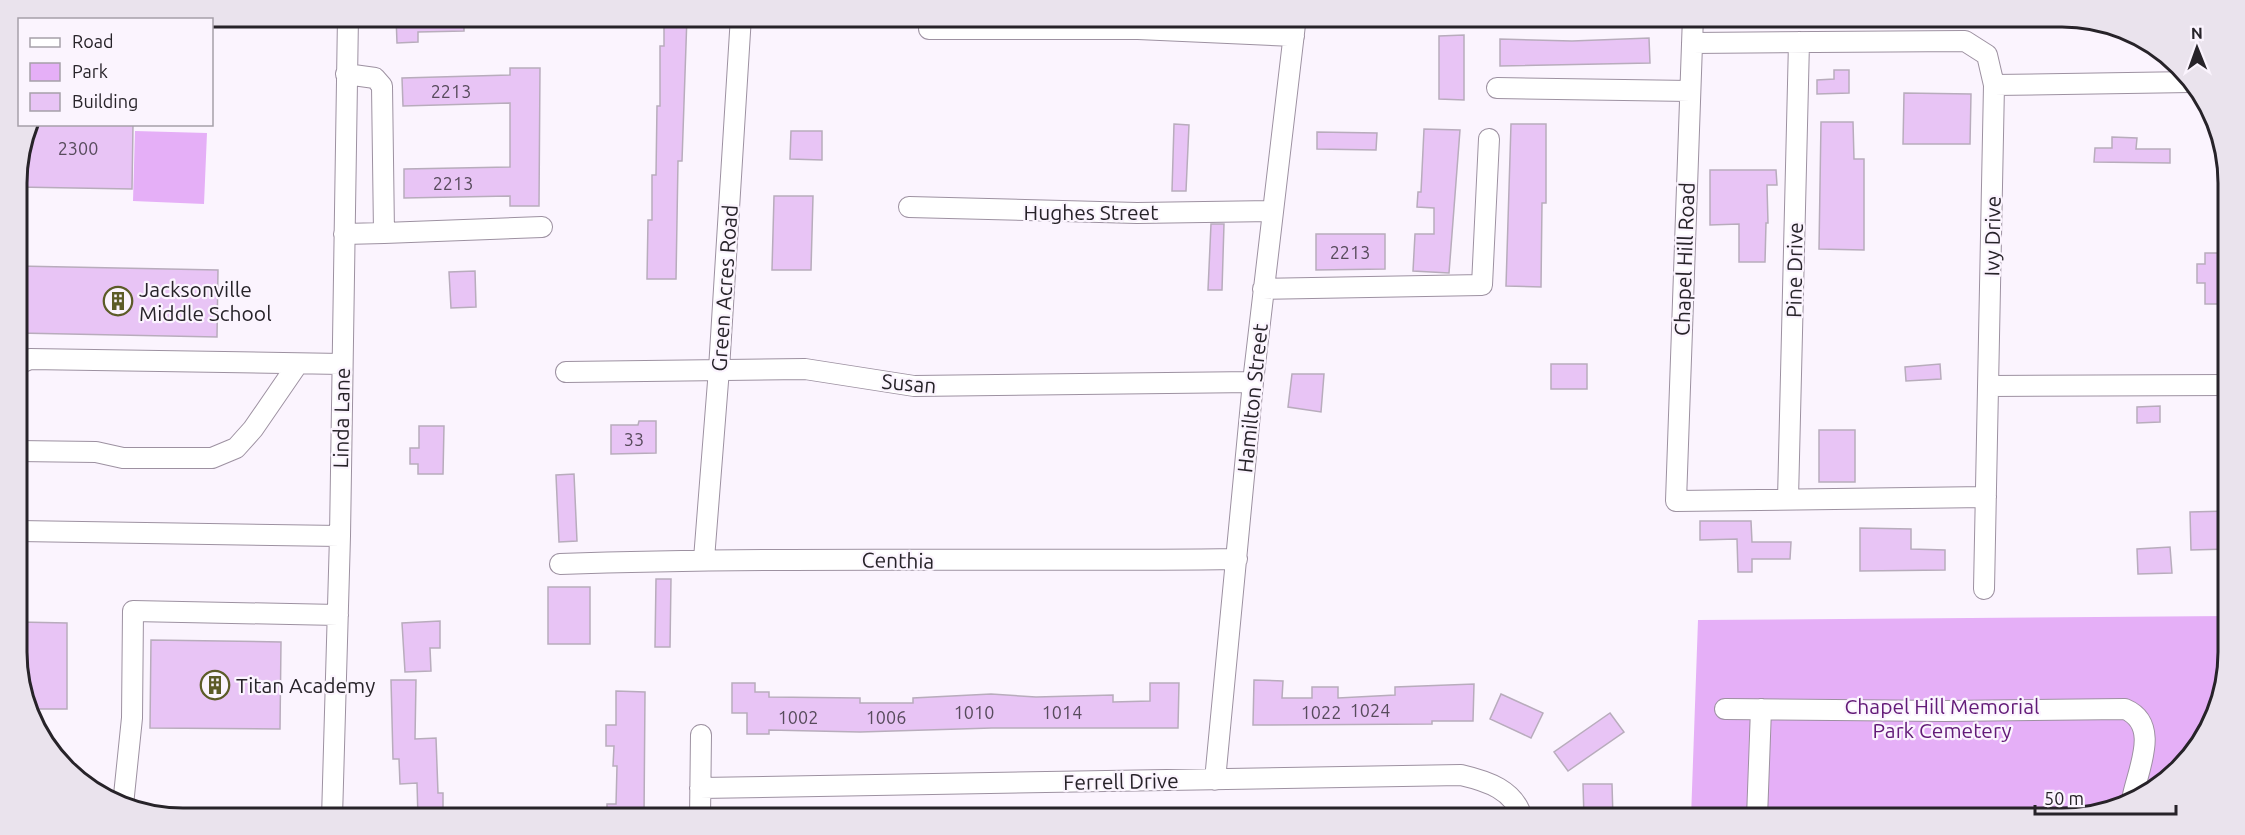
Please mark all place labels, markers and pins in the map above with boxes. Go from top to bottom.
place label: Jacksonville Middle School [139,277,272,325]
building icon: Jacksonville Middle School [102,285,134,317]
building icon: Titan Academy [199,669,231,701]
place label: Titan Academy [236,673,375,697]

